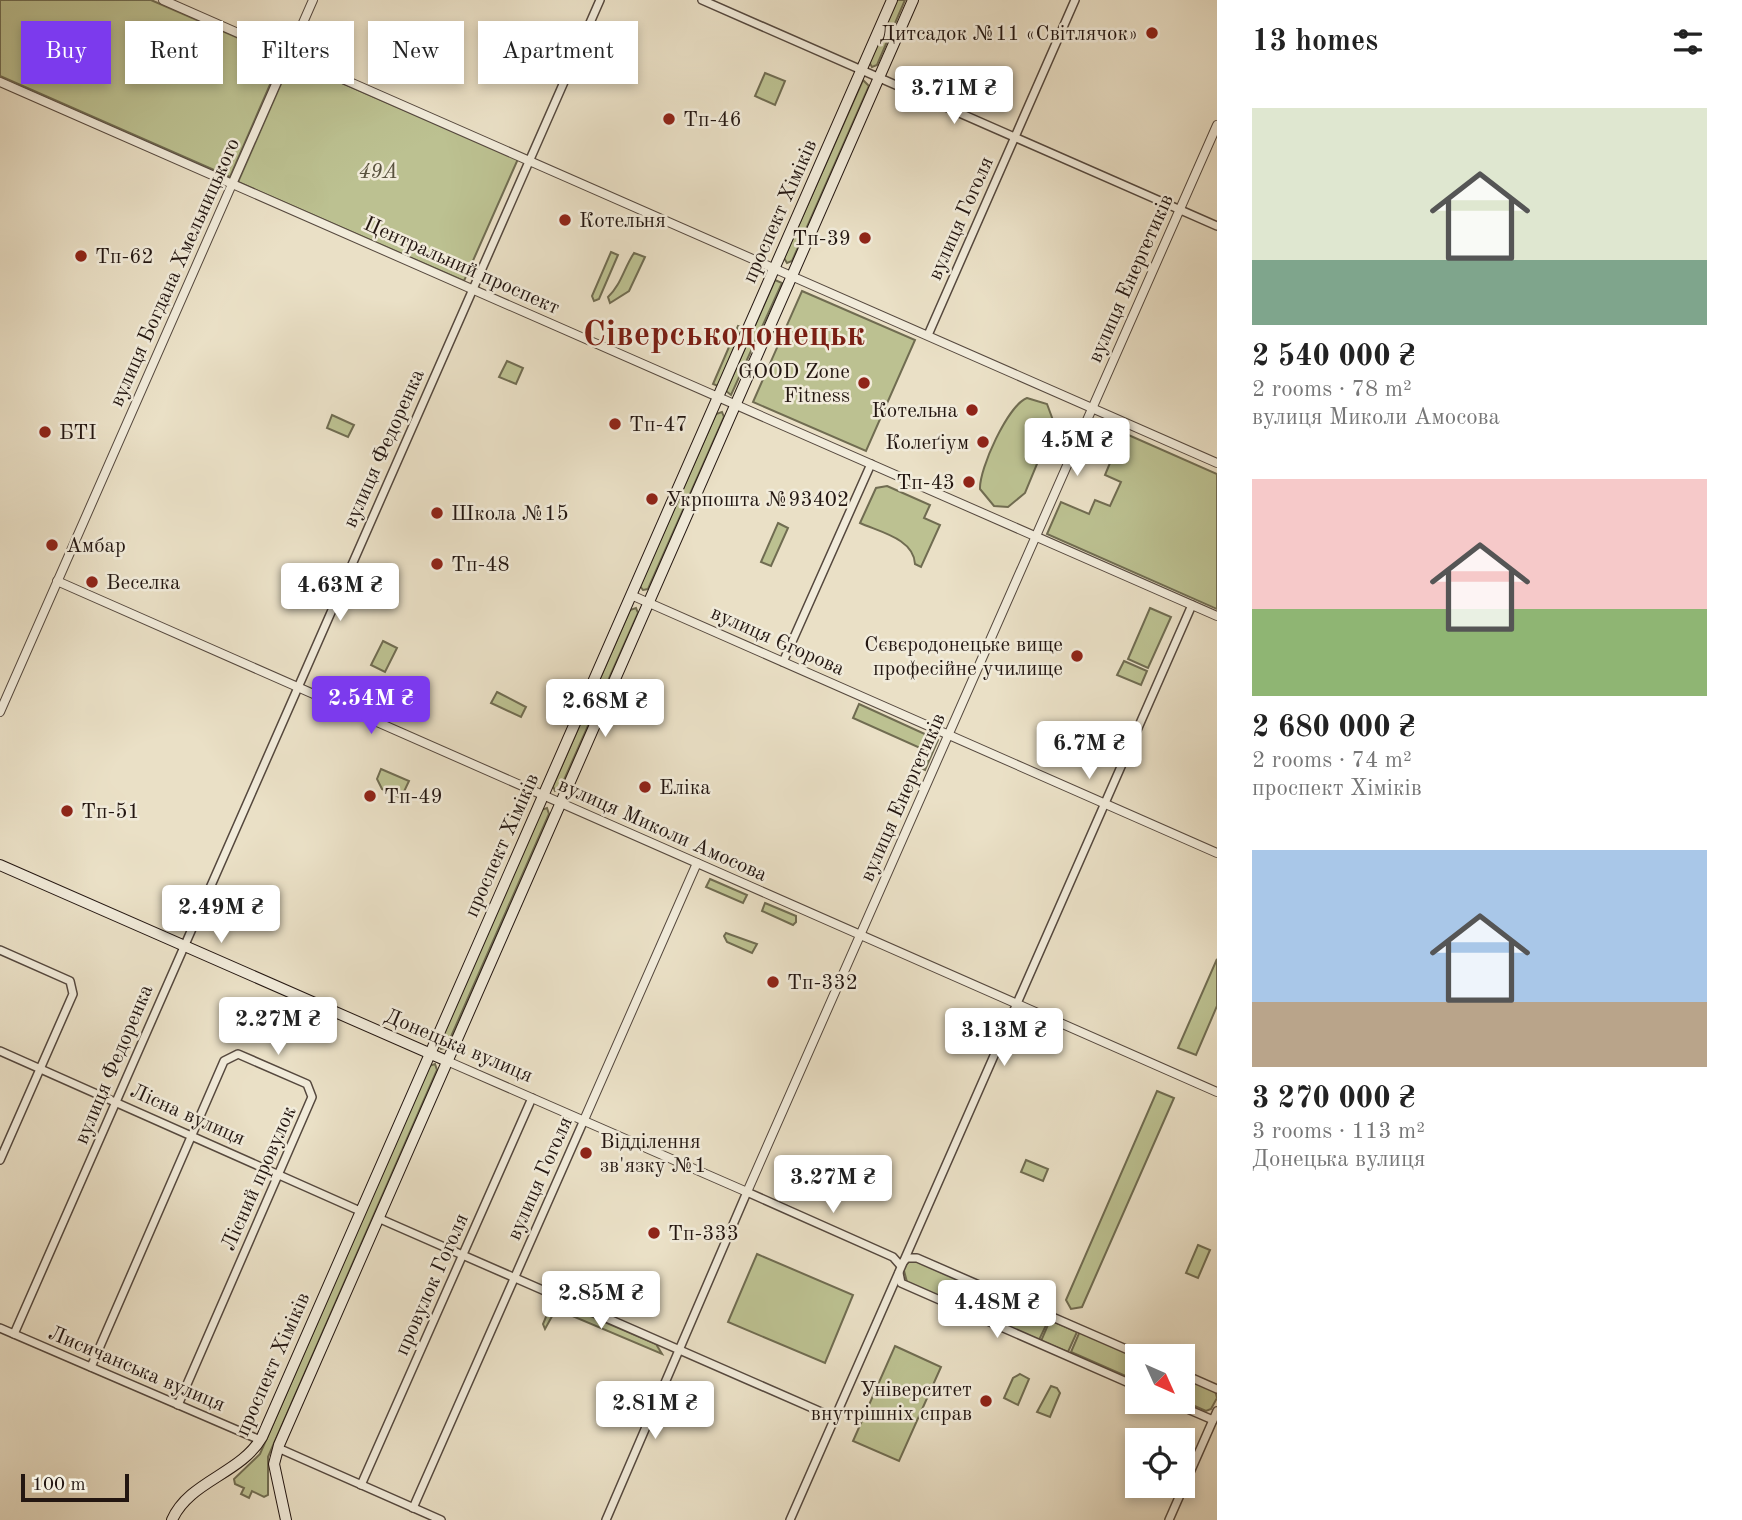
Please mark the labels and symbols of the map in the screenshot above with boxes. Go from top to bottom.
place label: Дитсадок №11 «Світлячок» [879,24,1138,45]
marker: Дитсадок №11 «Світлячок» [1144,25,1160,41]
pin: 3.71M ₴ [889,66,1019,126]
place label: Тп-46 [683,110,742,131]
marker: Тп-46 [661,111,677,127]
street label: вулиця Богдана Хмельницького [106,135,244,410]
street label: проспект Хіміків [739,137,821,287]
street label: вулиця Гоголя [925,154,998,284]
park label: 49А [358,162,398,183]
street label: вулиця Енергетиків [1085,191,1178,366]
place label: Котельня [579,211,666,232]
marker: Котельня [557,212,573,228]
street label: Центральний проспект [360,214,563,319]
place label: Тп-39 [792,229,851,250]
marker: Тп-39 [857,230,873,246]
place label: Тп-62 [95,247,154,268]
marker: Тп-62 [73,248,89,264]
district label: Сіверськодонецьк [583,318,865,353]
place label: GOOD Zone Fitness [738,362,850,407]
street label: вулиця Федоренка [340,366,429,531]
marker: GOOD Zone Fitness [856,375,872,391]
place label: Котельна [872,401,958,422]
marker: Котельна [964,402,980,418]
place label: Тп-47 [629,415,688,436]
marker: Тп-47 [607,416,623,432]
pin: 4.5M ₴ [1020,419,1134,478]
place label: БТІ [59,423,97,444]
marker: БТІ [37,424,53,440]
place label: Колеґіум [885,433,969,454]
marker: Колеґіум [975,434,991,450]
place label: Тп-43 [896,473,955,494]
marker: Тп-43 [961,474,977,490]
place label: Укрпошта №93402 [666,490,849,511]
marker: Укрпошта №93402 [644,491,660,507]
place label: Школа №15 [451,504,569,525]
marker: Школа №15 [429,505,445,521]
place label: Амбар [66,536,126,557]
marker: Амбар [44,537,60,553]
place label: Тп-48 [451,555,510,576]
marker: Тп-48 [429,556,445,572]
pin: 4.63M ₴ [275,564,405,623]
place label: Веселка [106,573,180,594]
marker: Веселка [84,574,100,590]
street label: вулиця Єгорова [707,603,847,680]
place label: Сєвєродонецьке вище професійне училище [864,635,1063,680]
marker: Сєвєродонецьке вище професійне училище [1069,648,1085,664]
pin: 2.54M ₴ [306,676,436,736]
pin: 2.68M ₴ [540,680,670,739]
street label: вулиця Енергетиків [857,710,950,885]
pin: 6.7M ₴ [1032,722,1146,781]
street label: проспект Хіміків [461,771,543,921]
street label: вулиця Миколи Амосова [555,775,770,886]
place label: Еліка [659,778,711,799]
marker: Еліка [637,779,653,795]
place label: Тп-49 [384,787,443,808]
marker: Тп-49 [362,788,378,804]
place label: Тп-51 [81,802,140,823]
marker: Тп-51 [59,803,75,819]
pin: 2.49M ₴ [156,886,286,945]
place label: Тп-332 [787,973,858,994]
marker: Тп-332 [765,974,781,990]
street label: вулиця Федоренка [71,982,157,1147]
pin: 2.27M ₴ [213,998,343,1057]
street label: Донецька вулиця [381,1006,536,1087]
pin: 3.13M ₴ [939,1009,1069,1068]
street label: Лісна вулиця [127,1081,248,1150]
street label: Лісний провулок [218,1103,301,1254]
street label: вулиця Гоголя [504,1114,577,1244]
place label: Відділення зв'язку №1 [600,1132,706,1177]
marker: Відділення зв'язку №1 [578,1145,594,1161]
pin: 3.27M ₴ [768,1156,898,1215]
street label: провулок Гоголя [392,1210,473,1359]
place label: Тп-333 [668,1224,739,1245]
marker: Тп-333 [646,1225,662,1241]
pin: 2.85M ₴ [536,1272,666,1331]
pin: 4.48M ₴ [932,1280,1062,1340]
street label: проспект Хіміків [232,1290,314,1440]
street label: Лисичанська вулиця [45,1323,228,1416]
north arrow [1125,1344,1195,1414]
place label: Університет внутрішніх справ [811,1380,972,1425]
pin: 2.81M ₴ [590,1382,720,1441]
marker: Університет внутрішніх справ [978,1393,994,1409]
scale bar [21,1471,130,1503]

